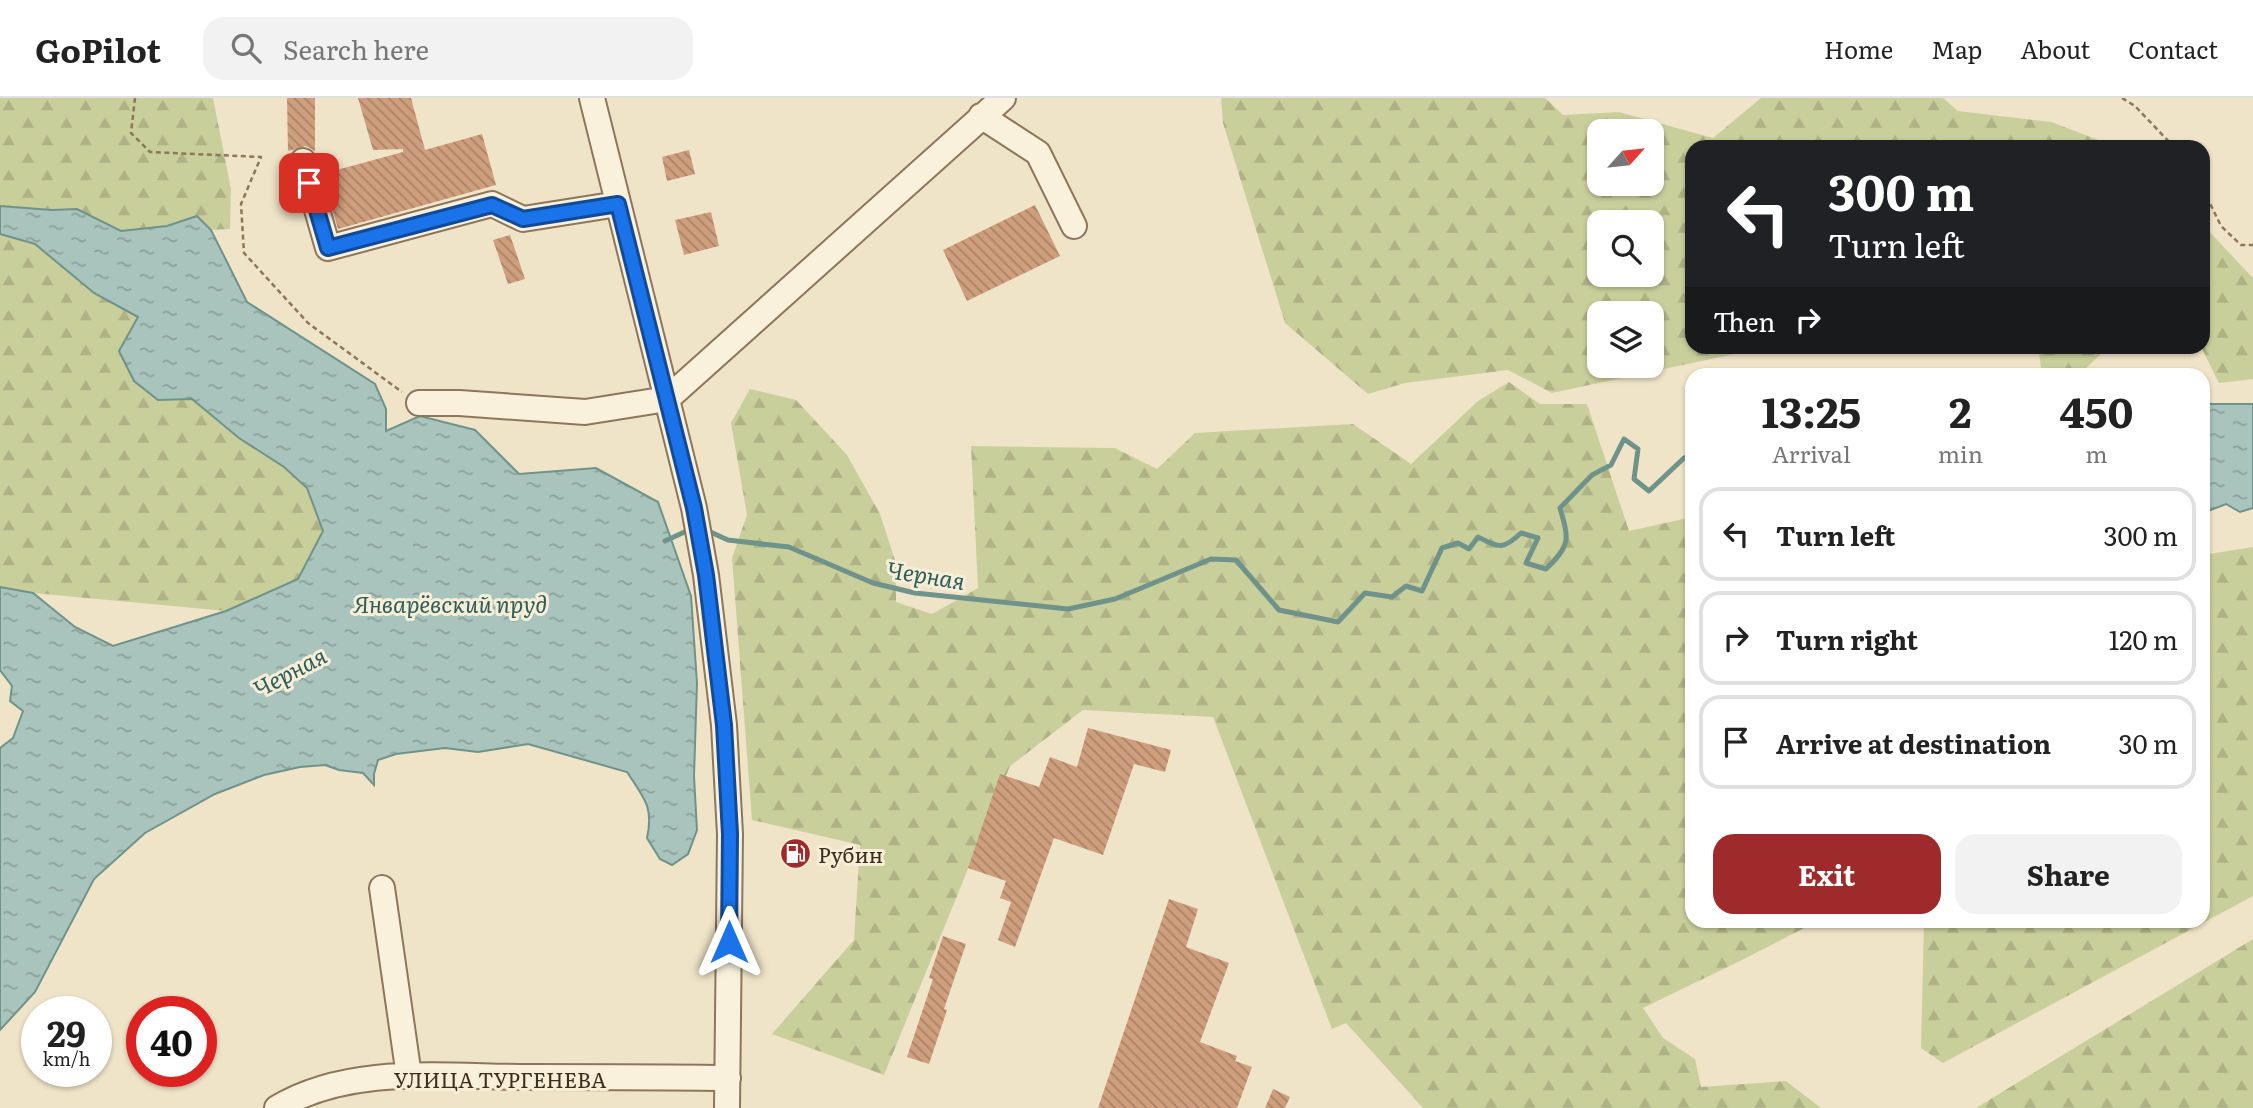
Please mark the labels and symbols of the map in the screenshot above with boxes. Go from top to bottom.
north arrow [1587,119,1664,196]
pin [279,153,339,213]
water label: Черная [884,551,968,597]
water label: Январёвский пруд [353,586,547,620]
water label: Черная [246,637,332,704]
fuel station icon: Рубин [778,836,812,870]
place label: Рубин [818,838,883,869]
position arrow [692,905,766,979]
speed limit sign: 40 [126,996,217,1087]
street label: УЛИЦА ТУРГЕНЕВА [394,1063,607,1094]

